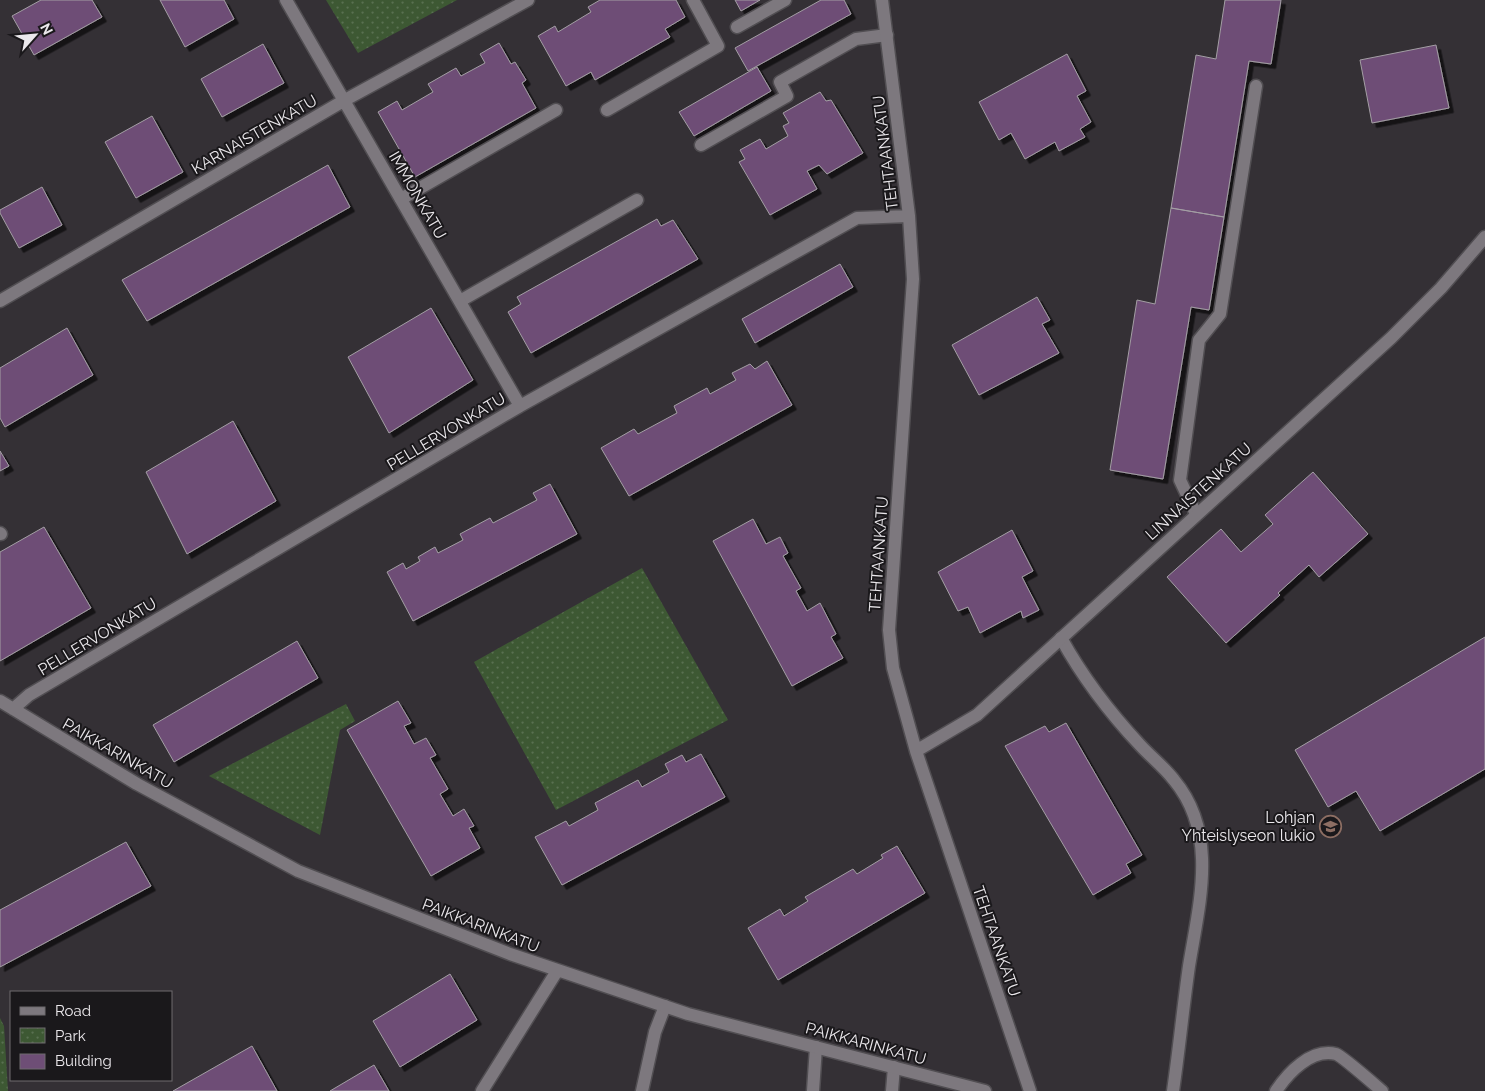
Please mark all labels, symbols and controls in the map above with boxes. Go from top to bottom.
north arrow [10,10,60,60]
text: N [37,21,56,37]
street label: KARNAISTENKATU [188,91,321,178]
street label: TEHTAANKATU [869,94,902,212]
street label: IMMONKATU [385,148,450,243]
street label: PELLERVONKATU [384,389,509,474]
street label: LINNAISTENKATU [1141,439,1255,544]
street label: TEHTAANKATU [865,496,892,612]
street label: PELLERVONKATU [35,594,160,679]
street label: PAIKKARINKATU [59,714,176,793]
place label: Lohjan Yhteislyseon lukio [1182,808,1315,845]
school or university icon: Lohjan Yhteislyseon lukio [1319,814,1343,838]
street label: TEHTAANKATU [969,883,1024,999]
street label: PAIKKARINKATU [420,894,542,957]
legend [10,991,172,1081]
text: Road [55,1002,91,1020]
street label: PAIKKARINKATU [804,1018,928,1069]
text: Park [55,1027,86,1045]
text: Building [55,1052,112,1070]

